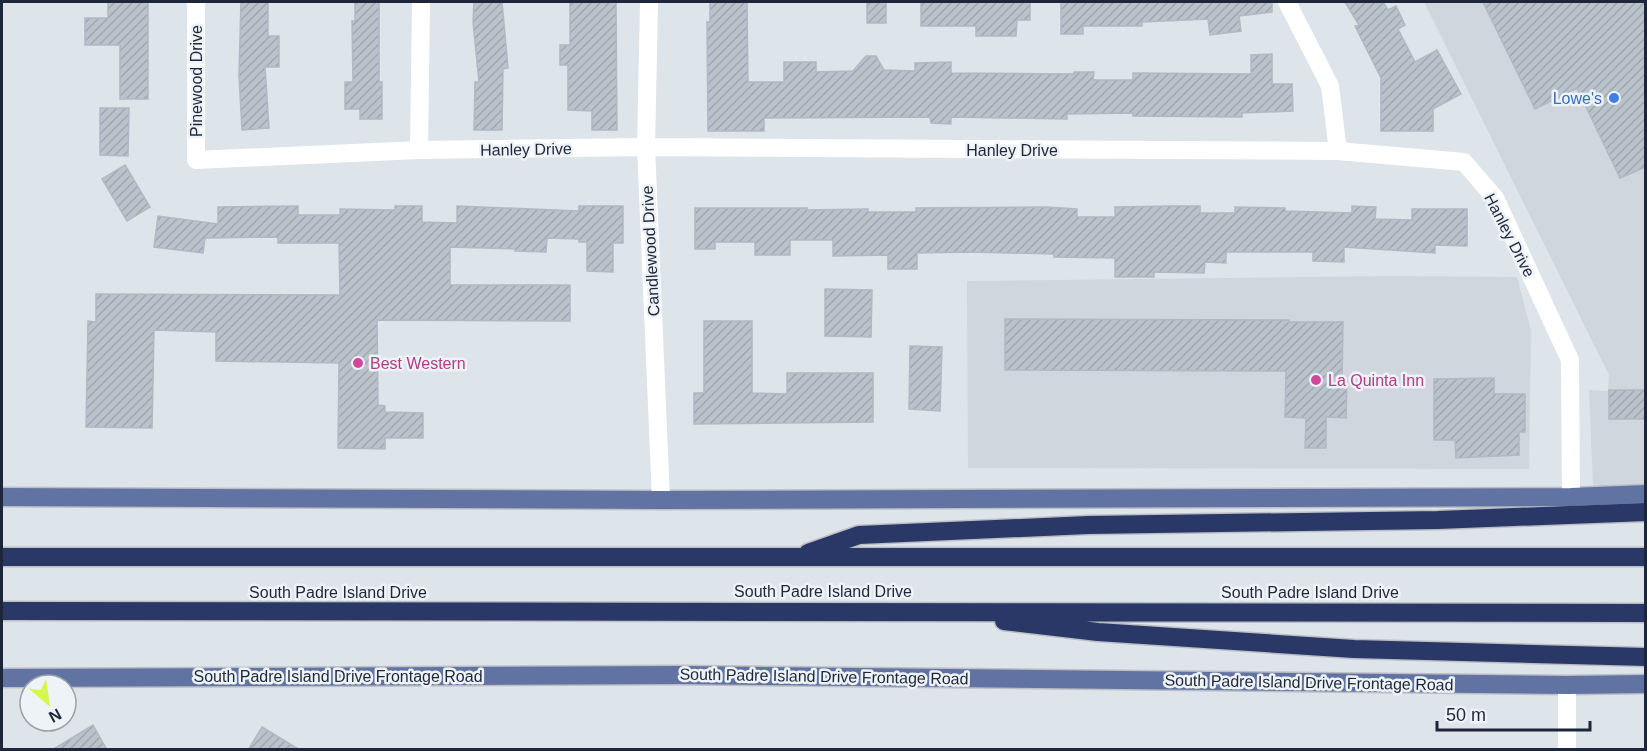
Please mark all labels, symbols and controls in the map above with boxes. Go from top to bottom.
street label: Pinewood Drive [188,25,205,137]
place label: Lowe's [1553,90,1602,107]
marker: Lowe's [1607,91,1621,105]
street label: Hanley Drive [480,140,572,159]
street label: Hanley Drive [966,142,1058,159]
street label: Candlewood Drive [639,185,662,317]
street label: Hanley Drive [1481,191,1538,280]
place label: Best Western [370,355,466,372]
marker: Best Western [351,356,365,370]
place label: La Quinta Inn [1328,372,1424,389]
marker: La Quinta Inn [1309,373,1323,387]
street label: South Padre Island Drive [734,583,912,600]
street label: South Padre Island Drive [249,584,427,601]
street label: South Padre Island Drive [1221,584,1399,601]
street label: South Padre Island Drive Frontage Road [679,665,969,688]
street label: South Padre Island Drive Frontage Road [193,668,483,685]
street label: South Padre Island Drive Frontage Road [1164,671,1454,694]
north arrow [18,673,78,733]
scale bar [1437,694,1590,732]
text: N [46,705,64,726]
text: 50 m [1446,705,1486,725]

